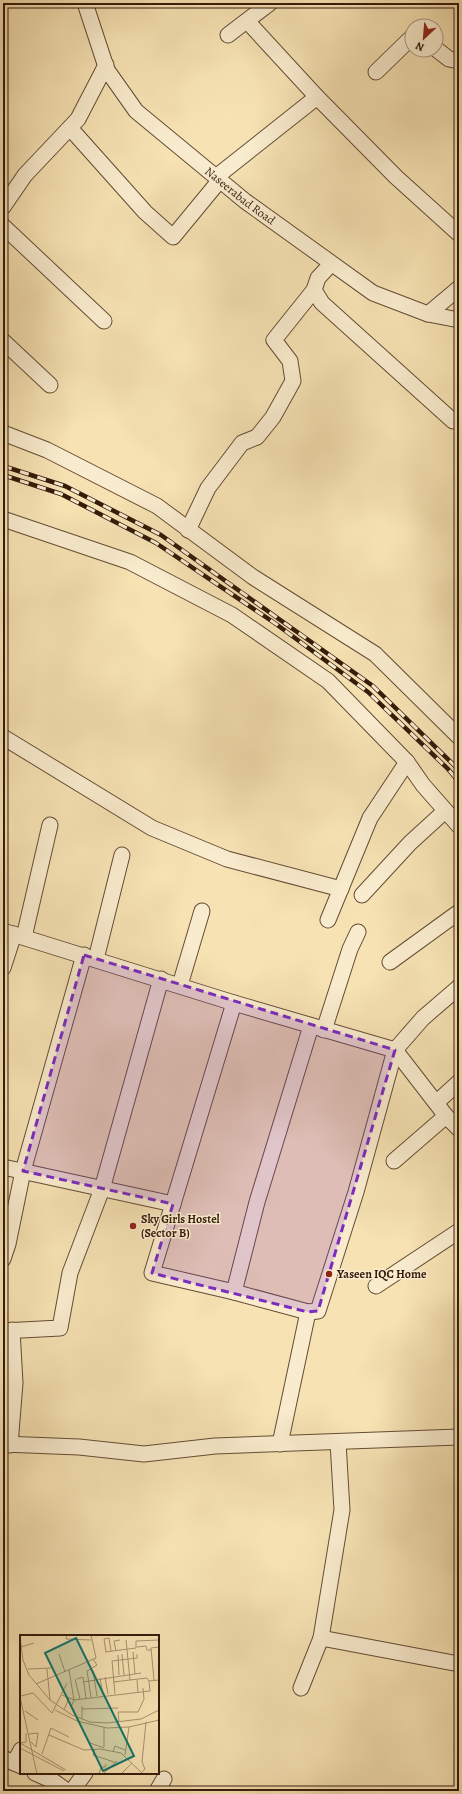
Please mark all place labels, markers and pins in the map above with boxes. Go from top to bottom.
place label: Sky Girls Hostel (Sector B) [141,1211,221,1241]
marker: Sky Girls Hostel (Sector B) [128,1221,138,1231]
place label: Yaseen IQC Home [336,1266,427,1282]
marker: Yaseen IQC Home [324,1269,334,1279]

